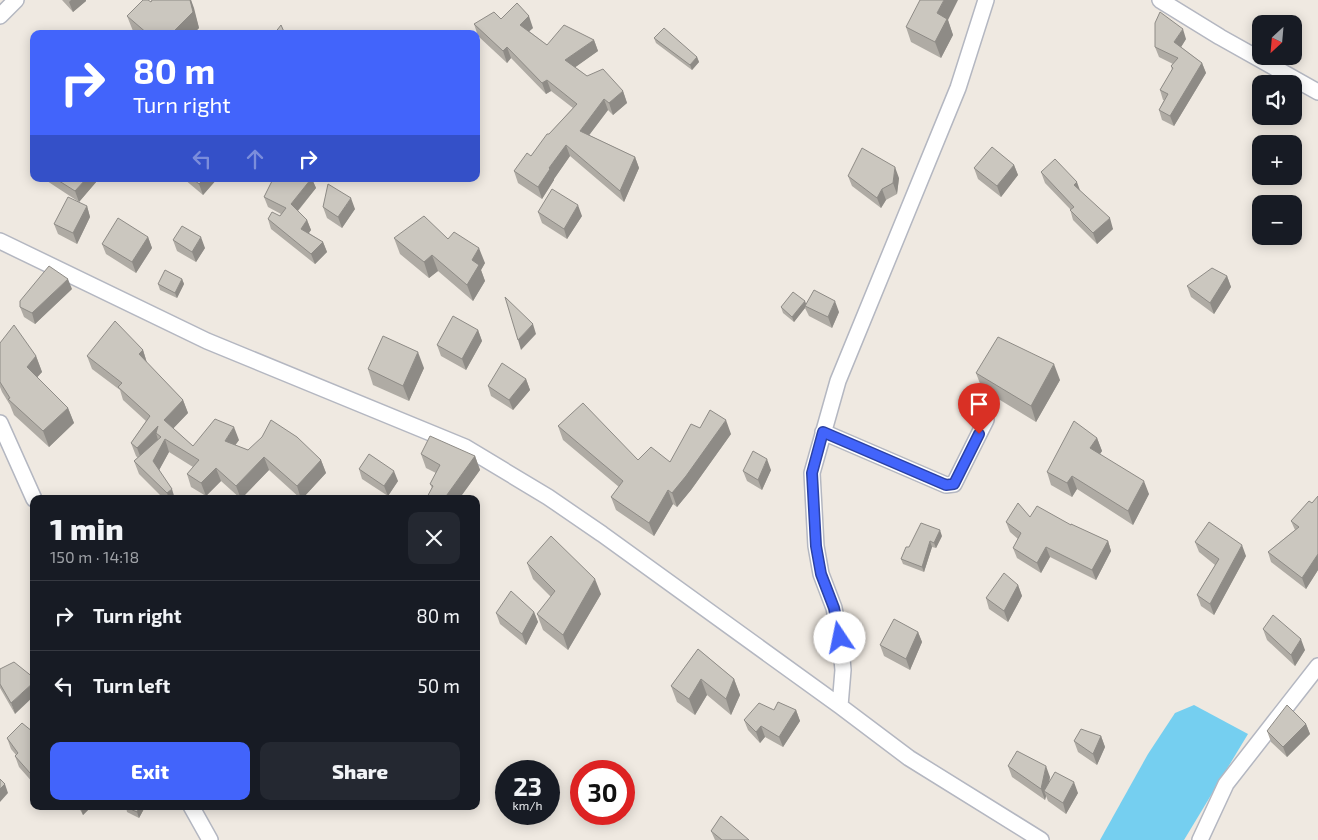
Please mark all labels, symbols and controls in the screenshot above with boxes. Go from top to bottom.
north arrow [1252,15,1302,65]
map controls [1252,15,1302,245]
text: 80 m [133,49,215,91]
icon: right [50,50,115,115]
button: sound [1252,75,1302,125]
text: Turn right [133,91,231,117]
button: + [1252,135,1302,185]
icon: left [188,145,216,173]
icon: ahead [241,145,269,173]
icon: right [294,145,322,173]
button: − [1252,195,1302,245]
pin [958,383,1000,434]
icon: arrive [965,390,993,418]
text: 1 min [50,510,124,546]
button: close [408,512,460,564]
text: 150 m · 14:18 [50,547,139,566]
icon: right [50,602,78,630]
text: Turn right [93,604,181,627]
text: 80 m [416,604,460,627]
position arrow [813,611,865,663]
icon: left [50,672,78,700]
text: Turn left [93,674,170,697]
text: 50 m [417,674,460,697]
button: Exit [50,742,250,800]
button: Share [260,742,460,800]
speed limit sign: 30 [570,760,635,825]
text: 23 [513,771,542,801]
text: km/h [513,798,542,812]

